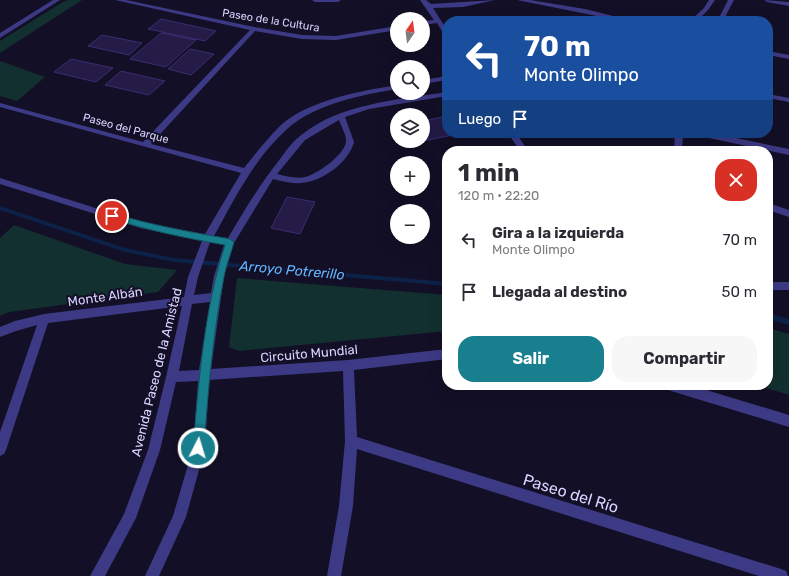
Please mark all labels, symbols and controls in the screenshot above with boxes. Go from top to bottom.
street label: Paseo de la Cultura [221,6,321,35]
north arrow [390,12,430,52]
map controls [390,12,430,244]
text: 70 m [524,30,591,63]
icon: left [458,32,510,84]
button: search [390,60,430,100]
text: Monte Olimpo [524,64,639,86]
button: layers [390,108,430,148]
icon: arrive [509,108,531,130]
text: Luego [458,110,501,128]
street label: Paseo del Parque [82,111,170,146]
button: + [390,156,430,196]
text: 1 min [458,159,519,187]
button: close [715,159,757,201]
text: 120 m · 22:20 [458,188,539,203]
pin [95,199,129,233]
button: − [390,204,430,244]
icon: arrive [101,205,123,227]
text: Gira a la izquierda [492,224,624,242]
icon: left [458,229,480,251]
text: 70 m [723,231,757,249]
text: Monte Olimpo [492,242,575,257]
water label: Arroyo Potrerillo [238,257,345,284]
icon: arrive [458,281,480,303]
text: Llegada al destino [492,283,627,301]
text: 50 m [722,283,757,301]
street label: Monte Albán [67,284,143,309]
street label: Avenida Paseo de la Amistad [128,286,185,458]
button: Salir [458,336,604,382]
button: Compartir [612,336,757,382]
street label: Circuito Mundial [260,342,358,365]
position arrow [177,427,219,469]
street label: Paseo del Río [521,470,621,517]

